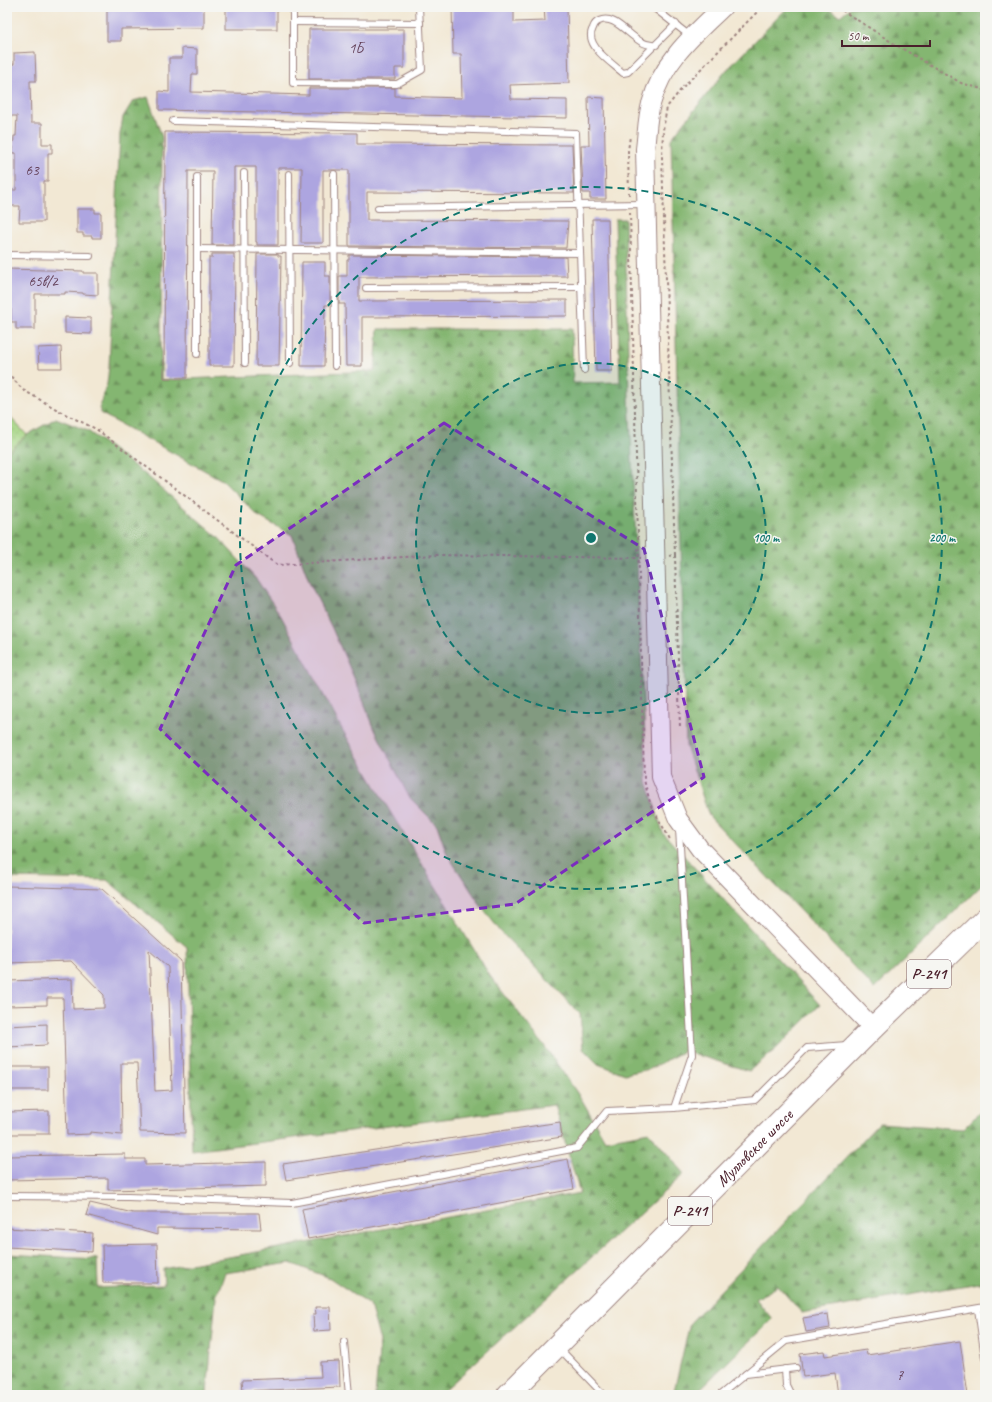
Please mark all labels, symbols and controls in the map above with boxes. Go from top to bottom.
scale bar [842,22,930,48]
text: 50 m [848,28,870,44]
house number: 1Б [349,39,366,58]
house number: 63 [25,161,40,180]
house number: 65в/2 [28,272,59,291]
text: 100 m [753,530,780,546]
text: 200 m [929,530,956,546]
centre of rings [584,531,598,545]
road number: Р-241 [907,960,951,988]
street label: Мулловское шоссе [711,1103,798,1191]
road number: Р-241 [668,1197,712,1225]
house number: 7 [897,1366,905,1385]

